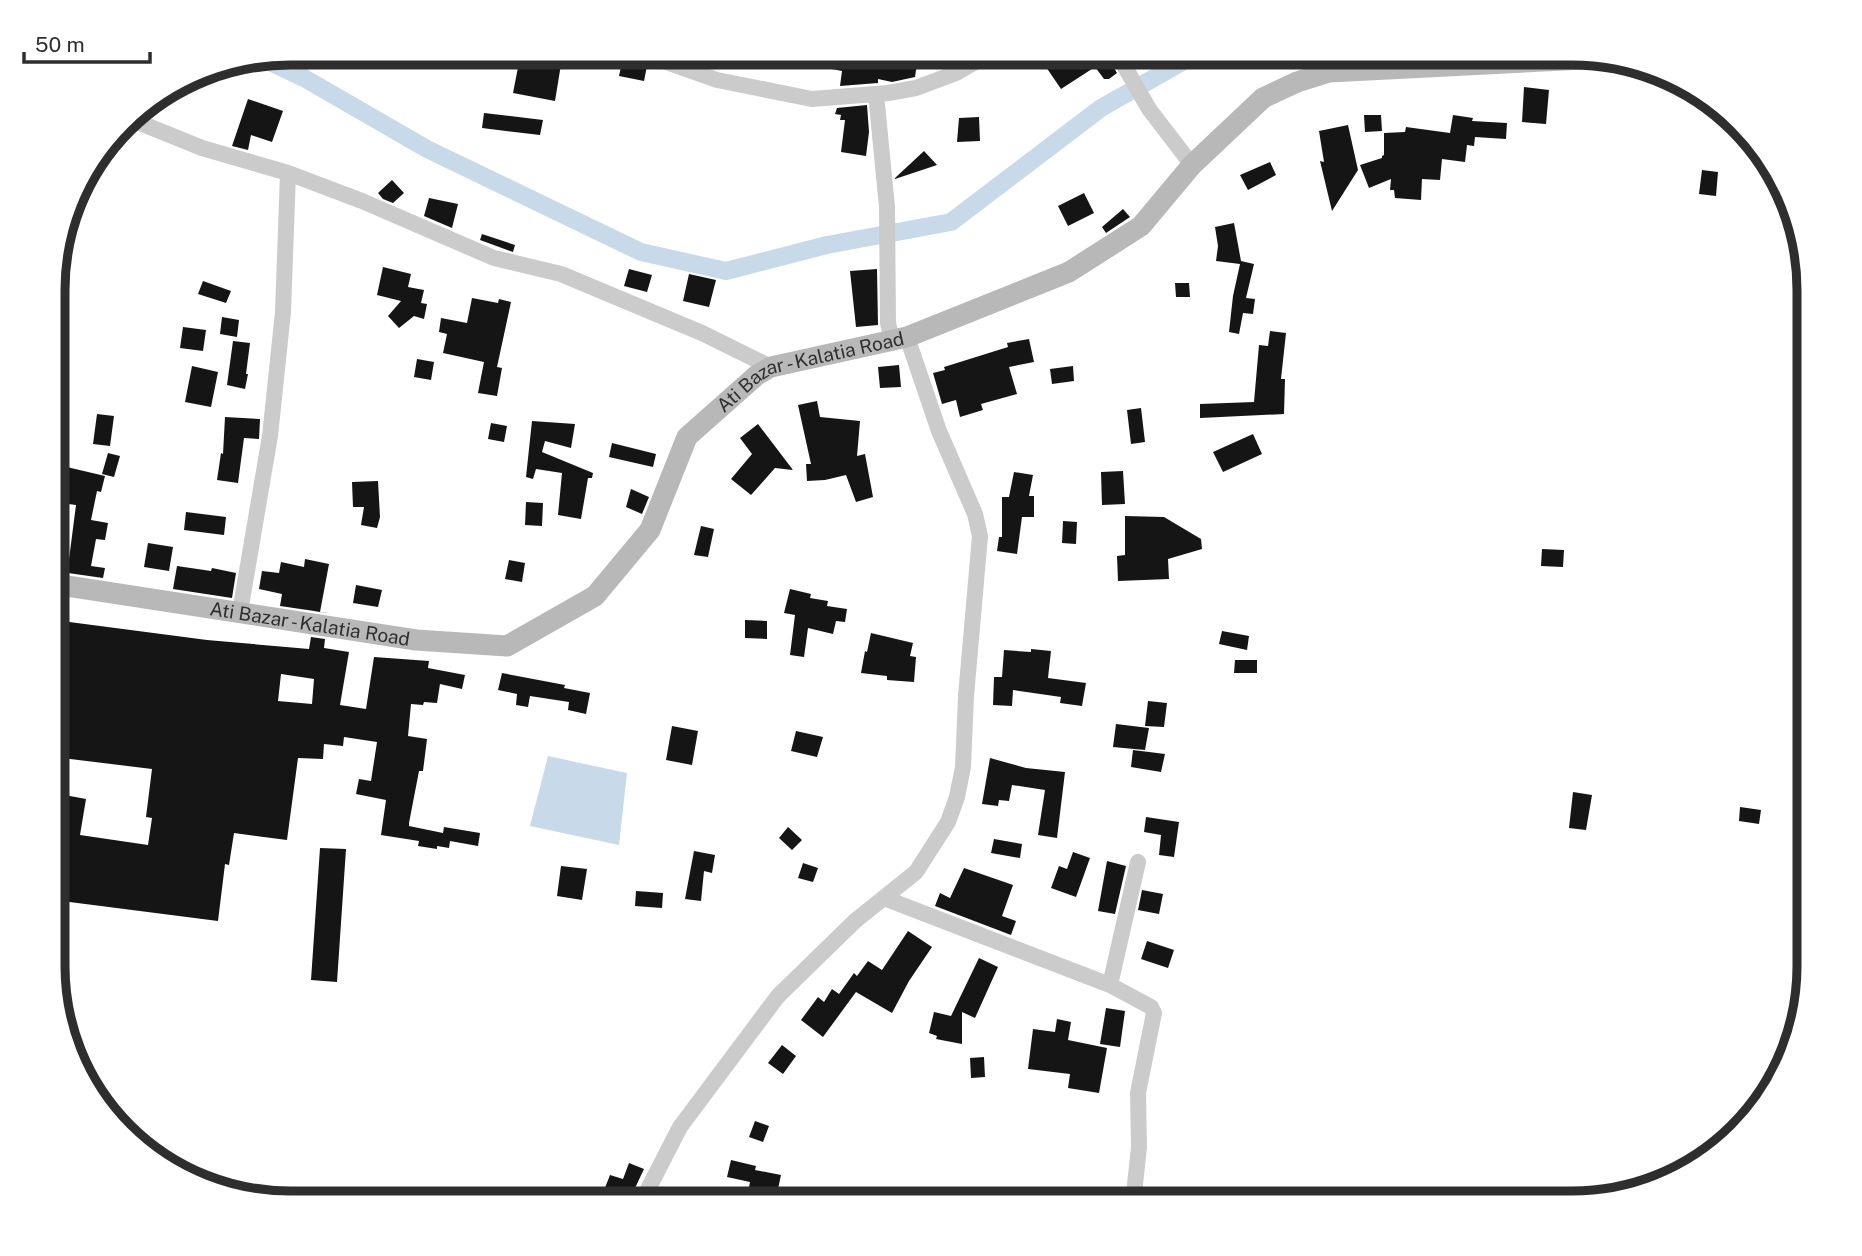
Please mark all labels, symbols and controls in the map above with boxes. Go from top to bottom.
scale bar [24,21,150,65]
text: 50 m [35,32,85,57]
street label: Ati Bazar - Kalatia Road [712,327,906,417]
street label: Ati Bazar - Kalatia Road [208,597,412,650]

